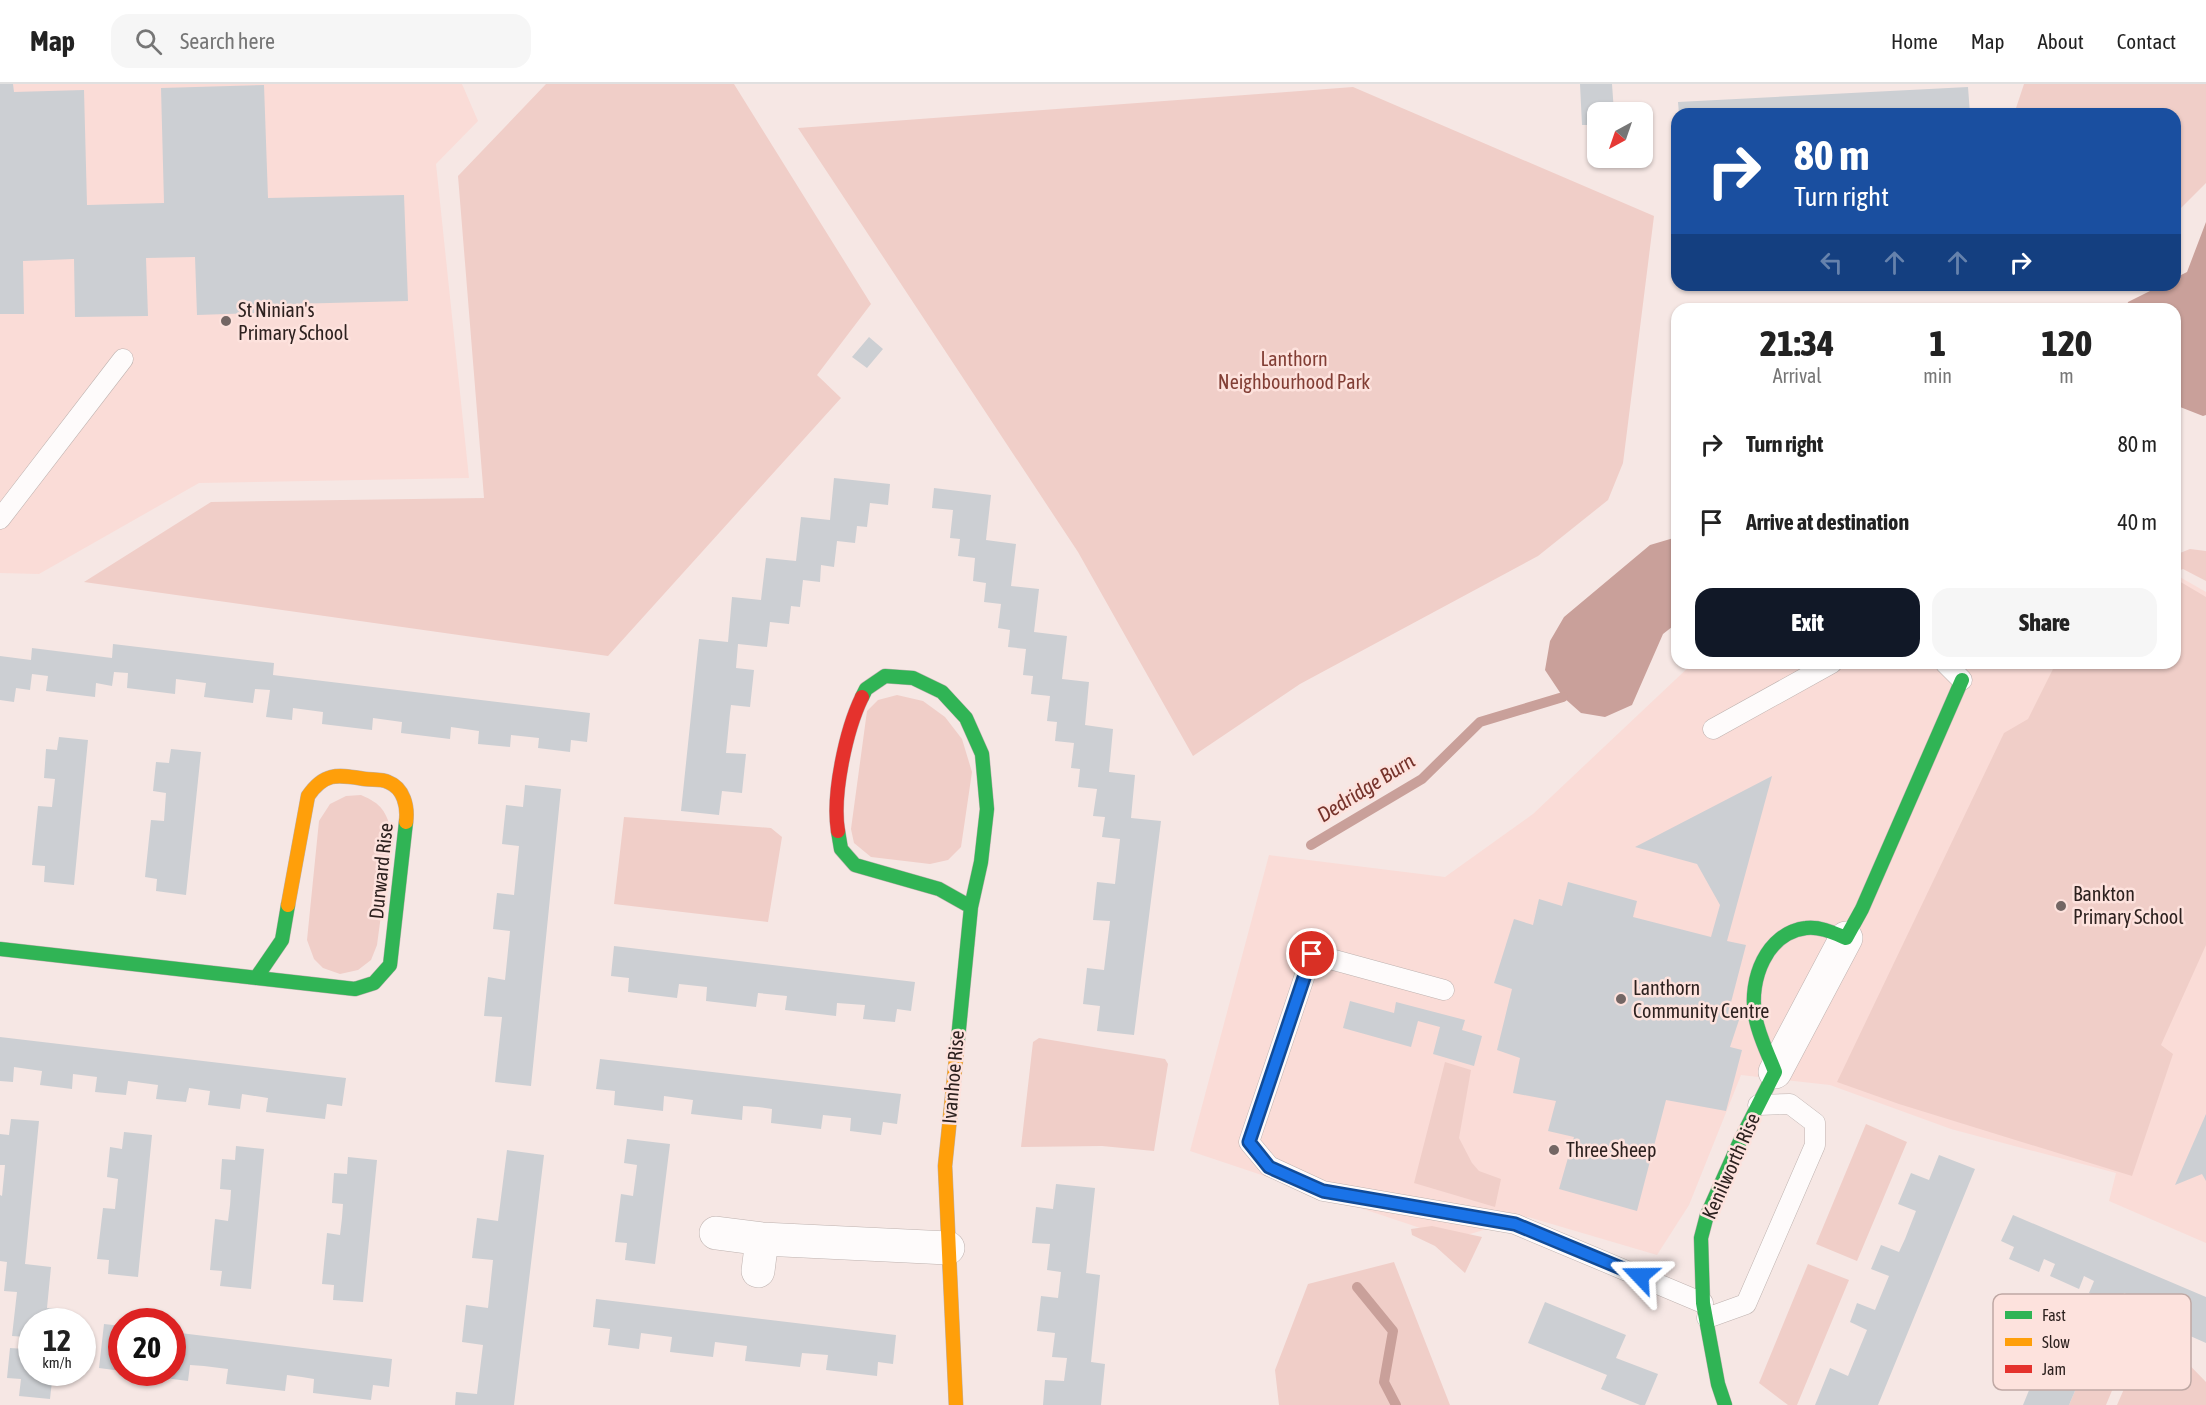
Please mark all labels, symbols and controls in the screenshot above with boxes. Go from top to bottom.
search box [111,14,531,68]
text: Map [30,25,75,57]
icon: search [132,25,165,58]
text: Search here [180,28,275,54]
text: Home [1891,29,1938,53]
text: Map [1971,29,2005,53]
text: About [2038,29,2084,53]
text: Contact [2117,29,2176,53]
north arrow [1587,102,1653,168]
map controls [1587,102,1653,168]
text: 80 m [1794,131,1869,179]
icon: right [1695,132,1773,210]
text: Turn right [1794,181,1889,212]
icon: left [1815,246,1848,279]
icon: ahead [1878,246,1911,279]
icon: ahead [1941,246,1974,279]
icon: right [2004,246,2037,279]
place label: St Ninian's Primary School [238,298,349,344]
marker: St Ninian's Primary School [219,314,233,328]
text: 21:34 [1760,322,1834,364]
text: 1 [1929,322,1946,364]
text: 120 [2041,322,2092,364]
park label: Lanthorn Neighbourhood Park [1218,347,1370,393]
text: Arrival [1773,364,1822,387]
text: min [1923,364,1952,387]
text: m [2059,364,2074,387]
icon: right [1695,428,1728,461]
text: Turn right [1746,431,1823,457]
text: 80 m [2117,431,2157,457]
icon: arrive [1695,506,1728,539]
text: Arrive at destination [1746,509,1909,535]
text: 40 m [2117,509,2157,535]
button: Exit [1695,588,1920,657]
button: Share [1932,588,2157,657]
water label: Dedridge Burn [1312,748,1419,827]
street label: Durward Rise [364,822,397,920]
place label: Bankton Primary School [2073,882,2184,928]
marker: Bankton Primary School [2054,899,2068,913]
pin [1286,928,1337,979]
icon: arrive [1295,937,1328,970]
place label: Lanthorn Community Centre [1633,976,1769,1022]
marker: Lanthorn Community Centre [1614,992,1628,1006]
street label: Ivanhoe Rise [937,1029,968,1125]
street label: Kenilworth Rise [1697,1109,1764,1222]
place label: Three Sheep [1566,1138,1656,1161]
marker: Three Sheep [1547,1143,1561,1157]
position arrow [1608,1244,1672,1308]
legend [1993,1294,2191,1390]
text: Fast [2042,1306,2066,1324]
speed limit sign: 20 [108,1308,186,1386]
text: 12 [43,1323,71,1357]
text: Slow [2042,1333,2070,1351]
text: km/h [42,1354,72,1371]
text: Jam [2042,1360,2066,1378]

